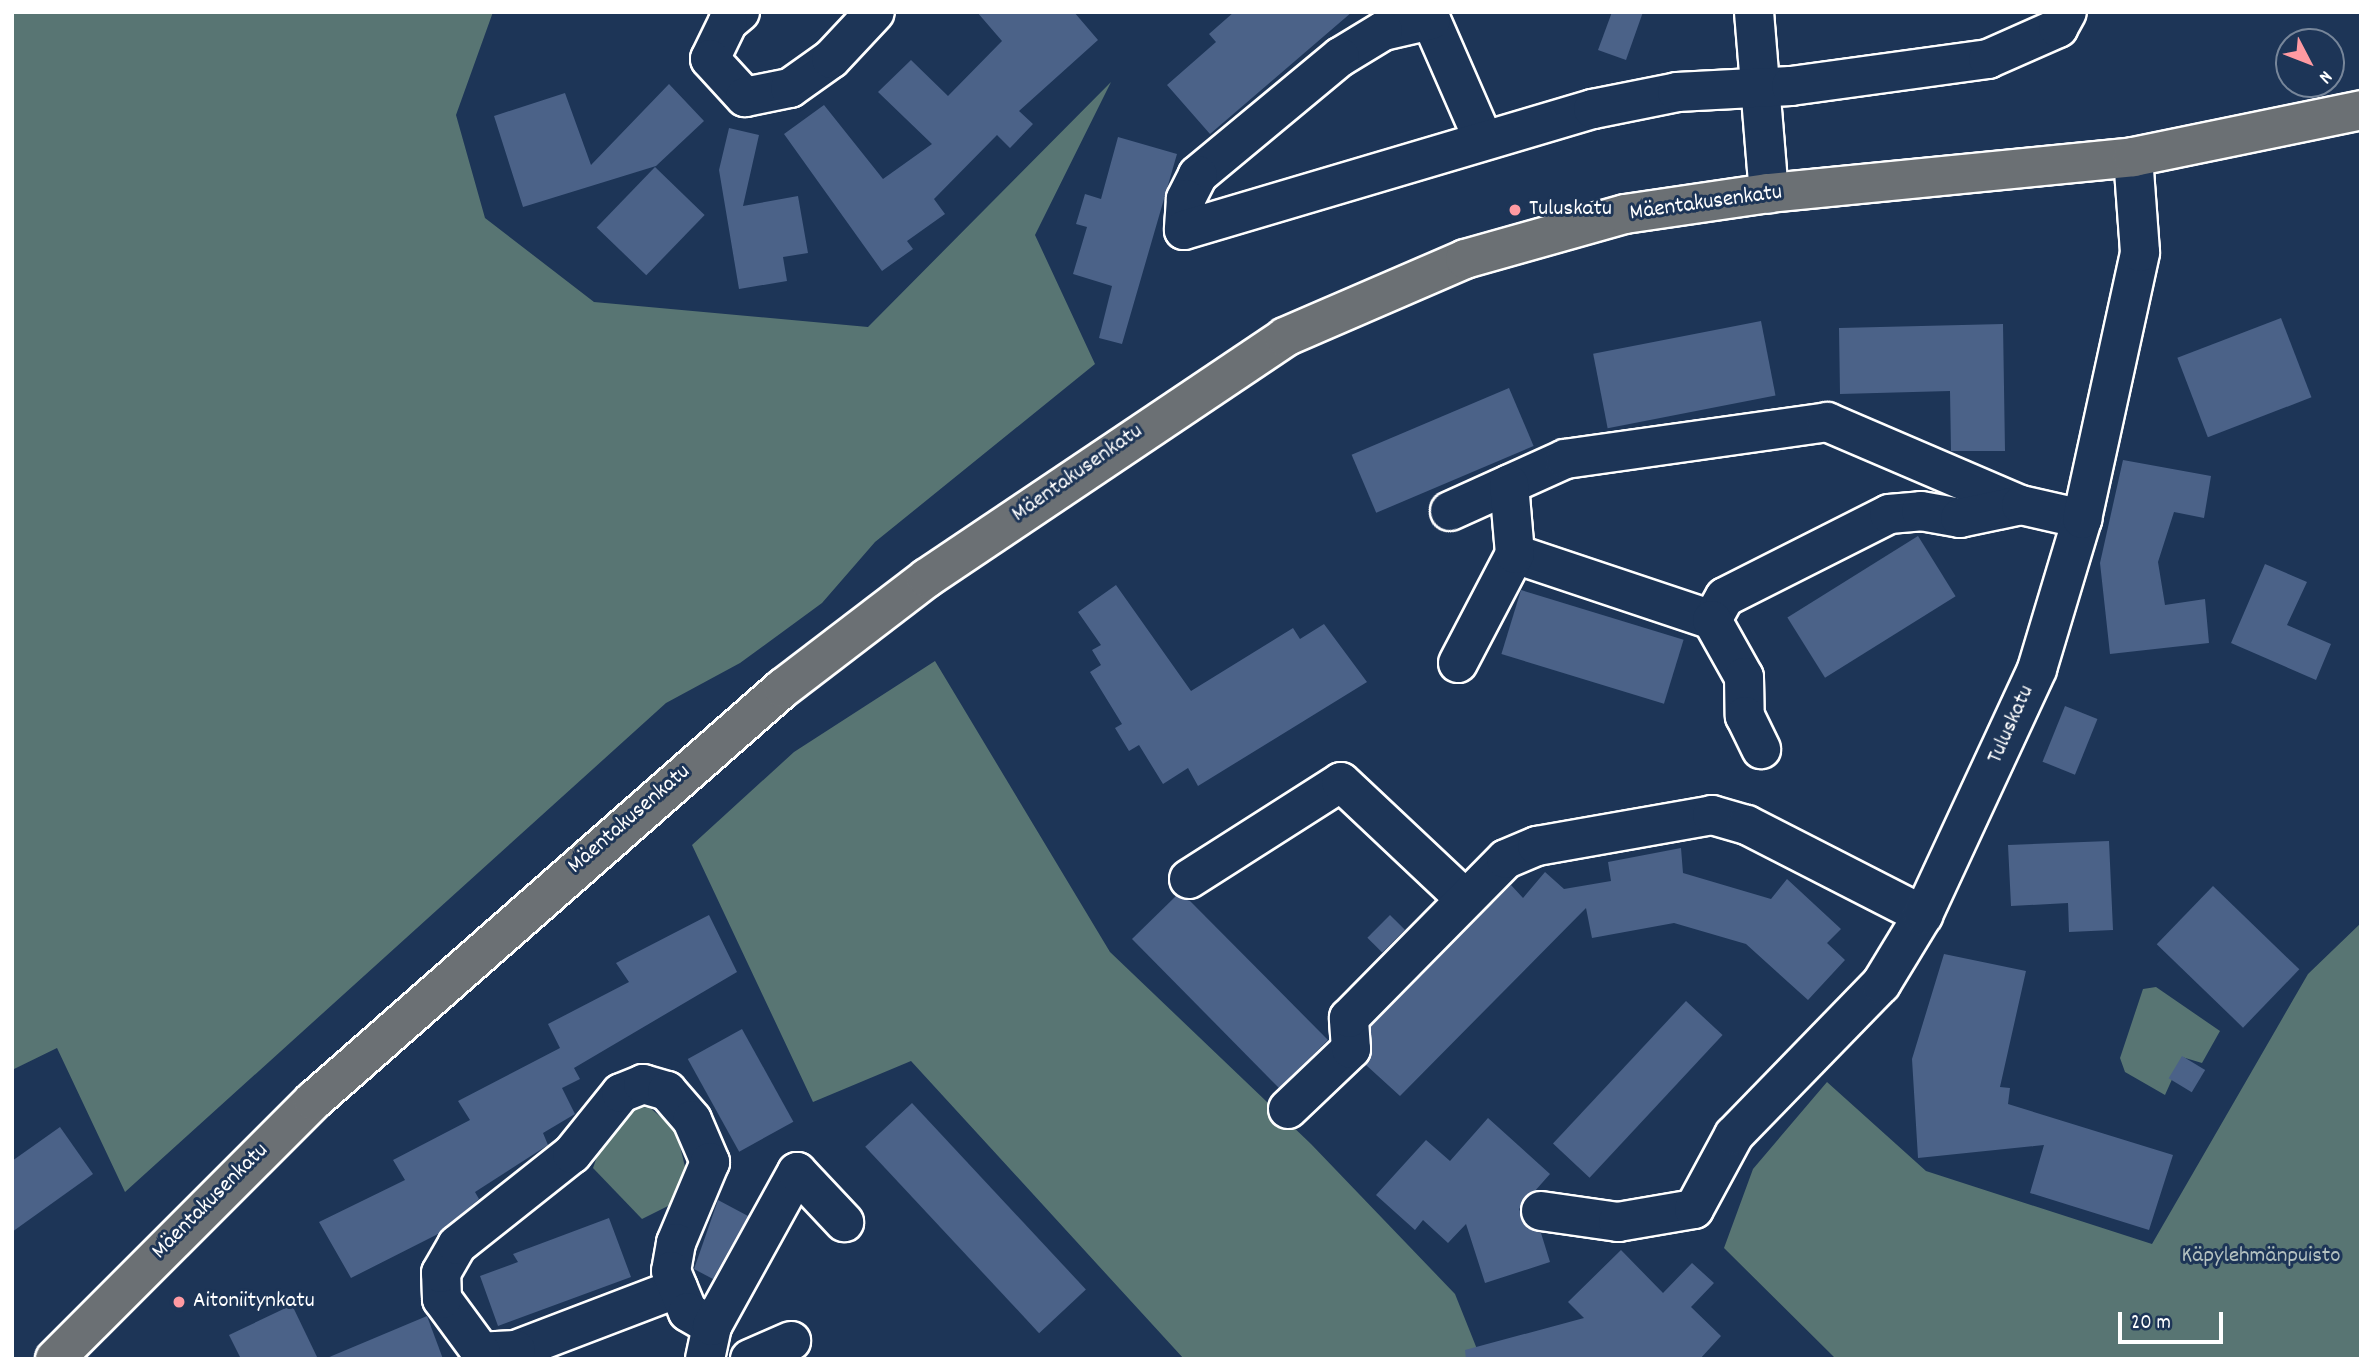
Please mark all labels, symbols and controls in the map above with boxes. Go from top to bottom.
north arrow [2275,28,2345,98]
text: N [2311,64,2338,89]
street label: Mäentakusenkatu [1628,180,1784,228]
place label: Tuluskatu [1529,196,1612,224]
marker: Tuluskatu [1507,202,1523,218]
street label: Mäentakusenkatu [1007,419,1149,529]
street label: Tuluskatu [1983,682,2041,768]
street label: Mäentakusenkatu [563,759,697,881]
street label: Mäentakusenkatu [147,1138,275,1266]
park label: Käpylehmänpuisto [2181,1243,2341,1271]
place label: Aitoniitynkatu [193,1288,315,1316]
marker: Aitoniitynkatu [171,1294,187,1310]
scale bar [2121,1298,2226,1342]
text: 20 m [2131,1309,2171,1339]

